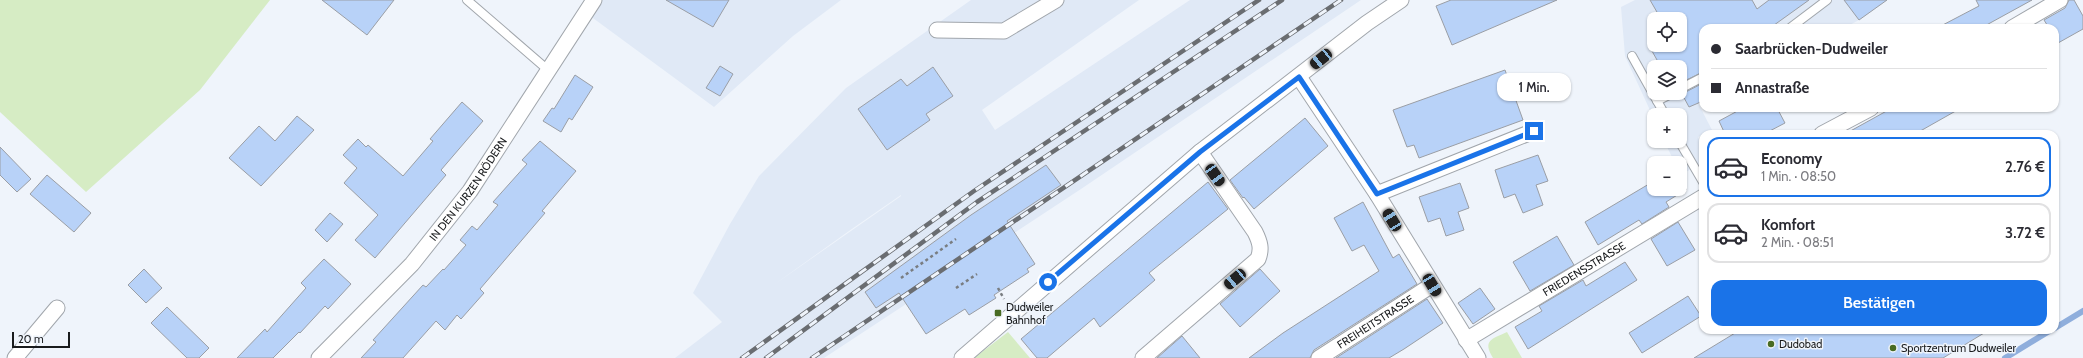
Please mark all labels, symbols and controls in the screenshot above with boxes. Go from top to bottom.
map controls [1647,12,1687,196]
button: locate [1647,12,1687,52]
text: Saarbrücken-Dudweiler [1735,40,1888,58]
car [1308,47,1334,71]
button: layers [1647,60,1687,100]
callout: 1 Min. [1497,73,1571,101]
text: 1 Min. [1518,79,1550,95]
text: Annastraße [1735,79,1809,97]
button: + [1647,108,1687,148]
route end [1525,122,1543,140]
street label: IN DEN KURZEN RÖDERN [426,135,510,244]
icon: car [1713,149,1749,185]
text: Economy [1761,150,1822,168]
button: − [1647,156,1687,196]
text: 2.76 € [2005,158,2045,176]
car [1203,162,1227,188]
text: 1 Min. · 08:50 [1761,168,1836,184]
car [1381,207,1403,233]
icon: car [1713,215,1749,251]
text: Komfort [1761,216,1815,234]
text: 3.72 € [2005,224,2045,242]
text: 2 Min. · 08:51 [1761,234,1834,250]
street label: FRIEDENSSTRASSE [1540,238,1628,299]
car [1222,267,1248,291]
car [1421,272,1443,298]
route start [1039,273,1057,291]
button: Bestätigen [1711,280,2047,326]
street label: FREIHEITSTRASSE [1334,292,1416,352]
place label: Dudweiler Bahnhof [1006,300,1054,327]
marker: Dudweiler Bahnhof [993,308,1003,318]
scale bar [12,330,70,349]
text: 20 m [18,332,44,346]
place label: Dudobad [1779,337,1822,351]
marker: Dudobad [1766,339,1776,349]
place label: Sportzentrum Dudweiler [1901,341,2016,355]
marker: Sportzentrum Dudweiler [1888,343,1898,353]

